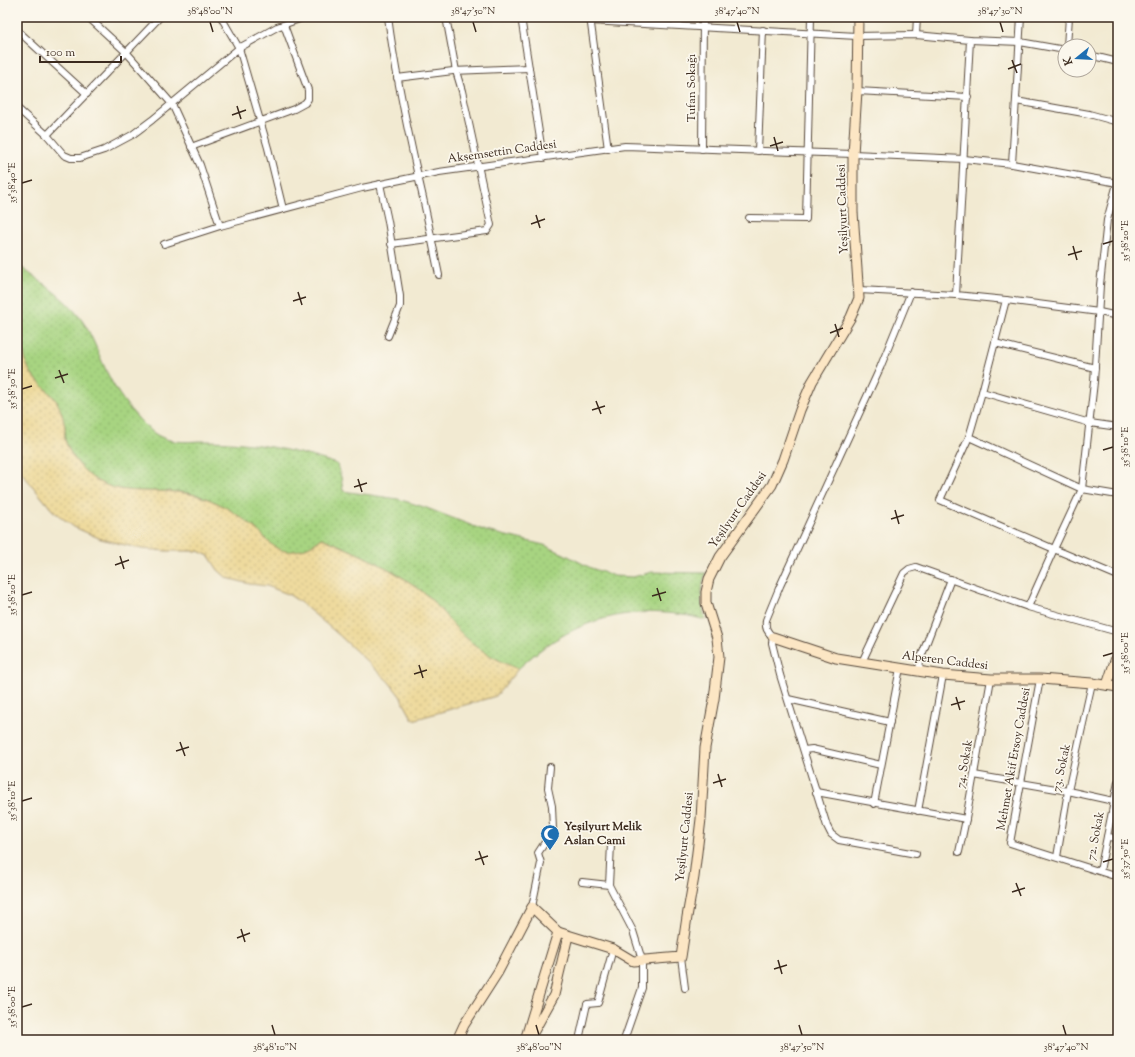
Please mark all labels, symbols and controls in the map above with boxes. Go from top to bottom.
text: 38°48'00"N [187,4,233,19]
text: 38°47'50"N [451,4,495,19]
text: 38°47'40"N [715,4,759,19]
text: 38°47'30"N [978,4,1022,19]
scale bar [40,38,121,64]
north arrow [1057,38,1097,78]
text: 100 m [46,44,75,62]
street label: Tufan Sokağı [683,53,701,122]
text: K [1060,54,1078,68]
street label: Akşemsettin Caddesi [446,135,558,169]
text: 35°38'40"E [5,162,20,204]
street label: Yeşilyurt Caddesi [832,163,854,254]
text: 35°38'20"E [1118,220,1133,262]
text: 35°38'30"E [5,368,20,410]
text: 35°38'10"E [1118,427,1133,467]
street label: Yeşilyurt Caddesi [705,467,772,552]
text: 35°38'20"E [5,574,20,616]
text: 35°38'00"E [1118,632,1133,674]
street label: Alperen Caddesi [901,647,990,675]
street label: Mehmet Akif Ersoy Caddesi [993,685,1036,832]
street label: 74. Sokak [952,738,978,790]
street label: 73. Sokak [1048,742,1076,794]
text: 35°38'10"E [5,781,20,821]
street label: Yeşilyurt Caddesi [671,791,699,883]
street label: 72. Sokak [1082,810,1110,862]
place label: Yeşilyurt Melik Aslan Cami [563,818,642,850]
mosque icon: Yeşilyurt Melik Aslan Cami [539,823,561,851]
text: 35°37'50"E [1118,839,1133,879]
text: 35°38'00"E [5,986,20,1028]
text: 38°48'10"N [253,1040,297,1055]
text: 38°48'00"N [516,1040,562,1055]
text: 38°47'50"N [780,1040,824,1055]
text: 38°47'40"N [1044,1040,1088,1055]

